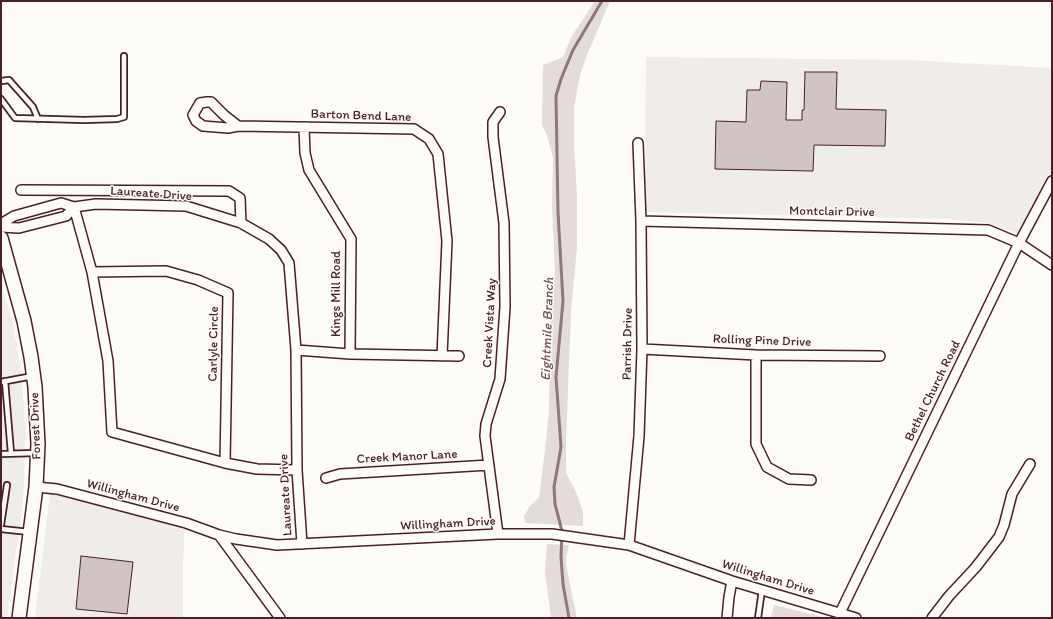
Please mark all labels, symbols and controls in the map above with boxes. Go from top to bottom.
street label: Barton Bend Lane [310,106,412,126]
street label: Laureate Drive [110,183,192,205]
street label: Montclair Drive [789,203,875,221]
street label: Kings Mill Road [329,251,345,337]
water label: Eightmile Branch [538,277,558,381]
street label: Creek Vista Way [480,278,500,368]
street label: Carlyle Circle [206,306,222,382]
street label: Parrish Drive [620,308,636,380]
street label: Rolling Pine Drive [712,331,812,351]
street label: Bethel Church Road [902,338,964,444]
street label: Forest Drive [27,392,45,460]
street label: Creek Manor Lane [356,447,458,467]
street label: Laureate Drive [276,454,296,536]
street label: Willingham Drive [85,476,181,516]
street label: Willingham Drive [400,514,496,534]
street label: Willingham Drive [720,557,816,599]

